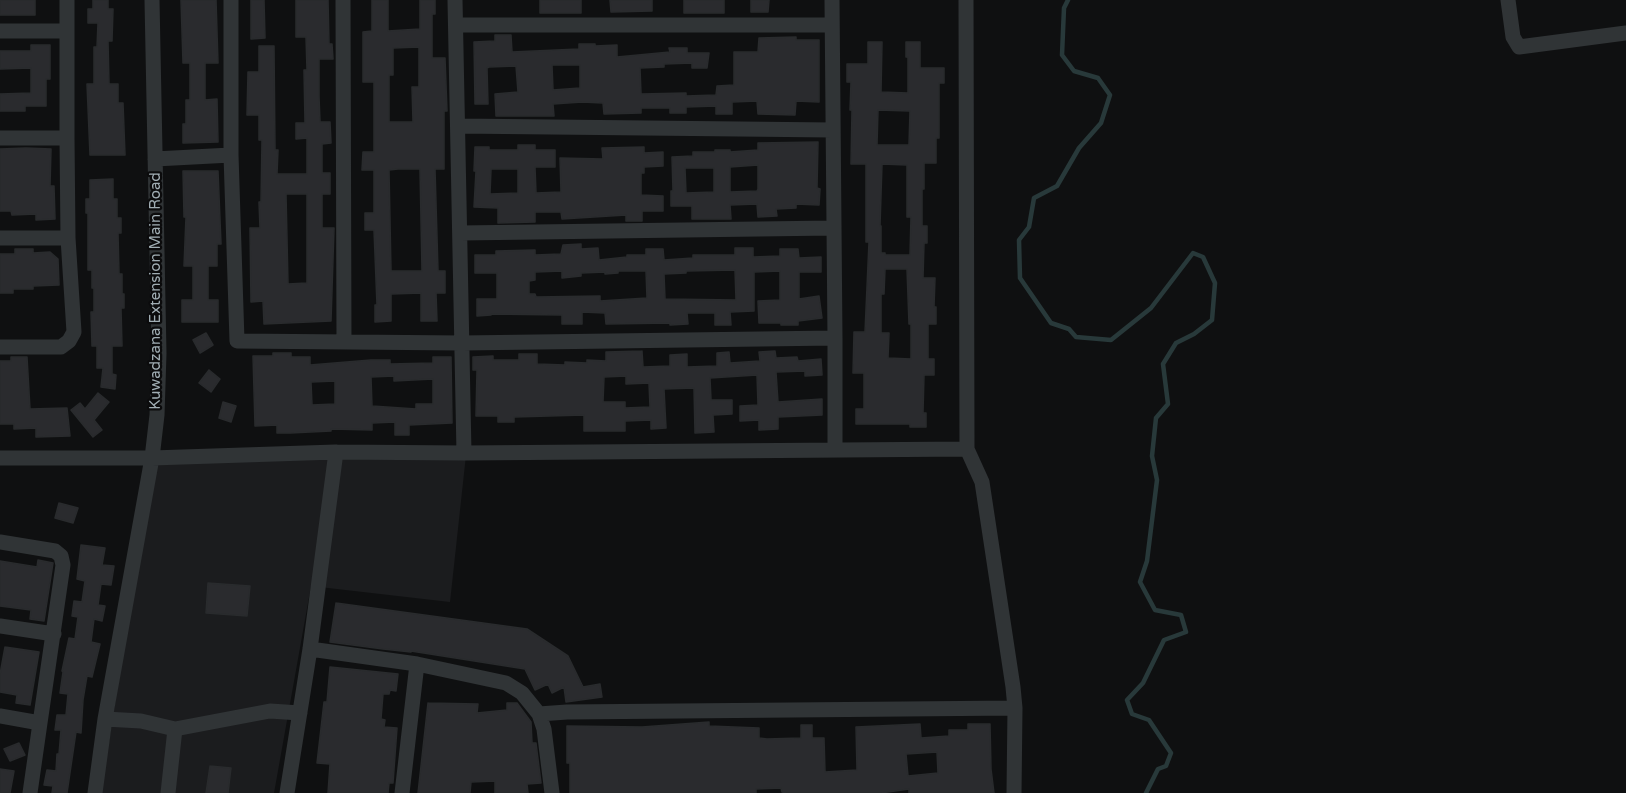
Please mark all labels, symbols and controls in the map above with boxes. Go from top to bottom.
street label: Kuwadzana Extension Main Road [147,172,165,410]

